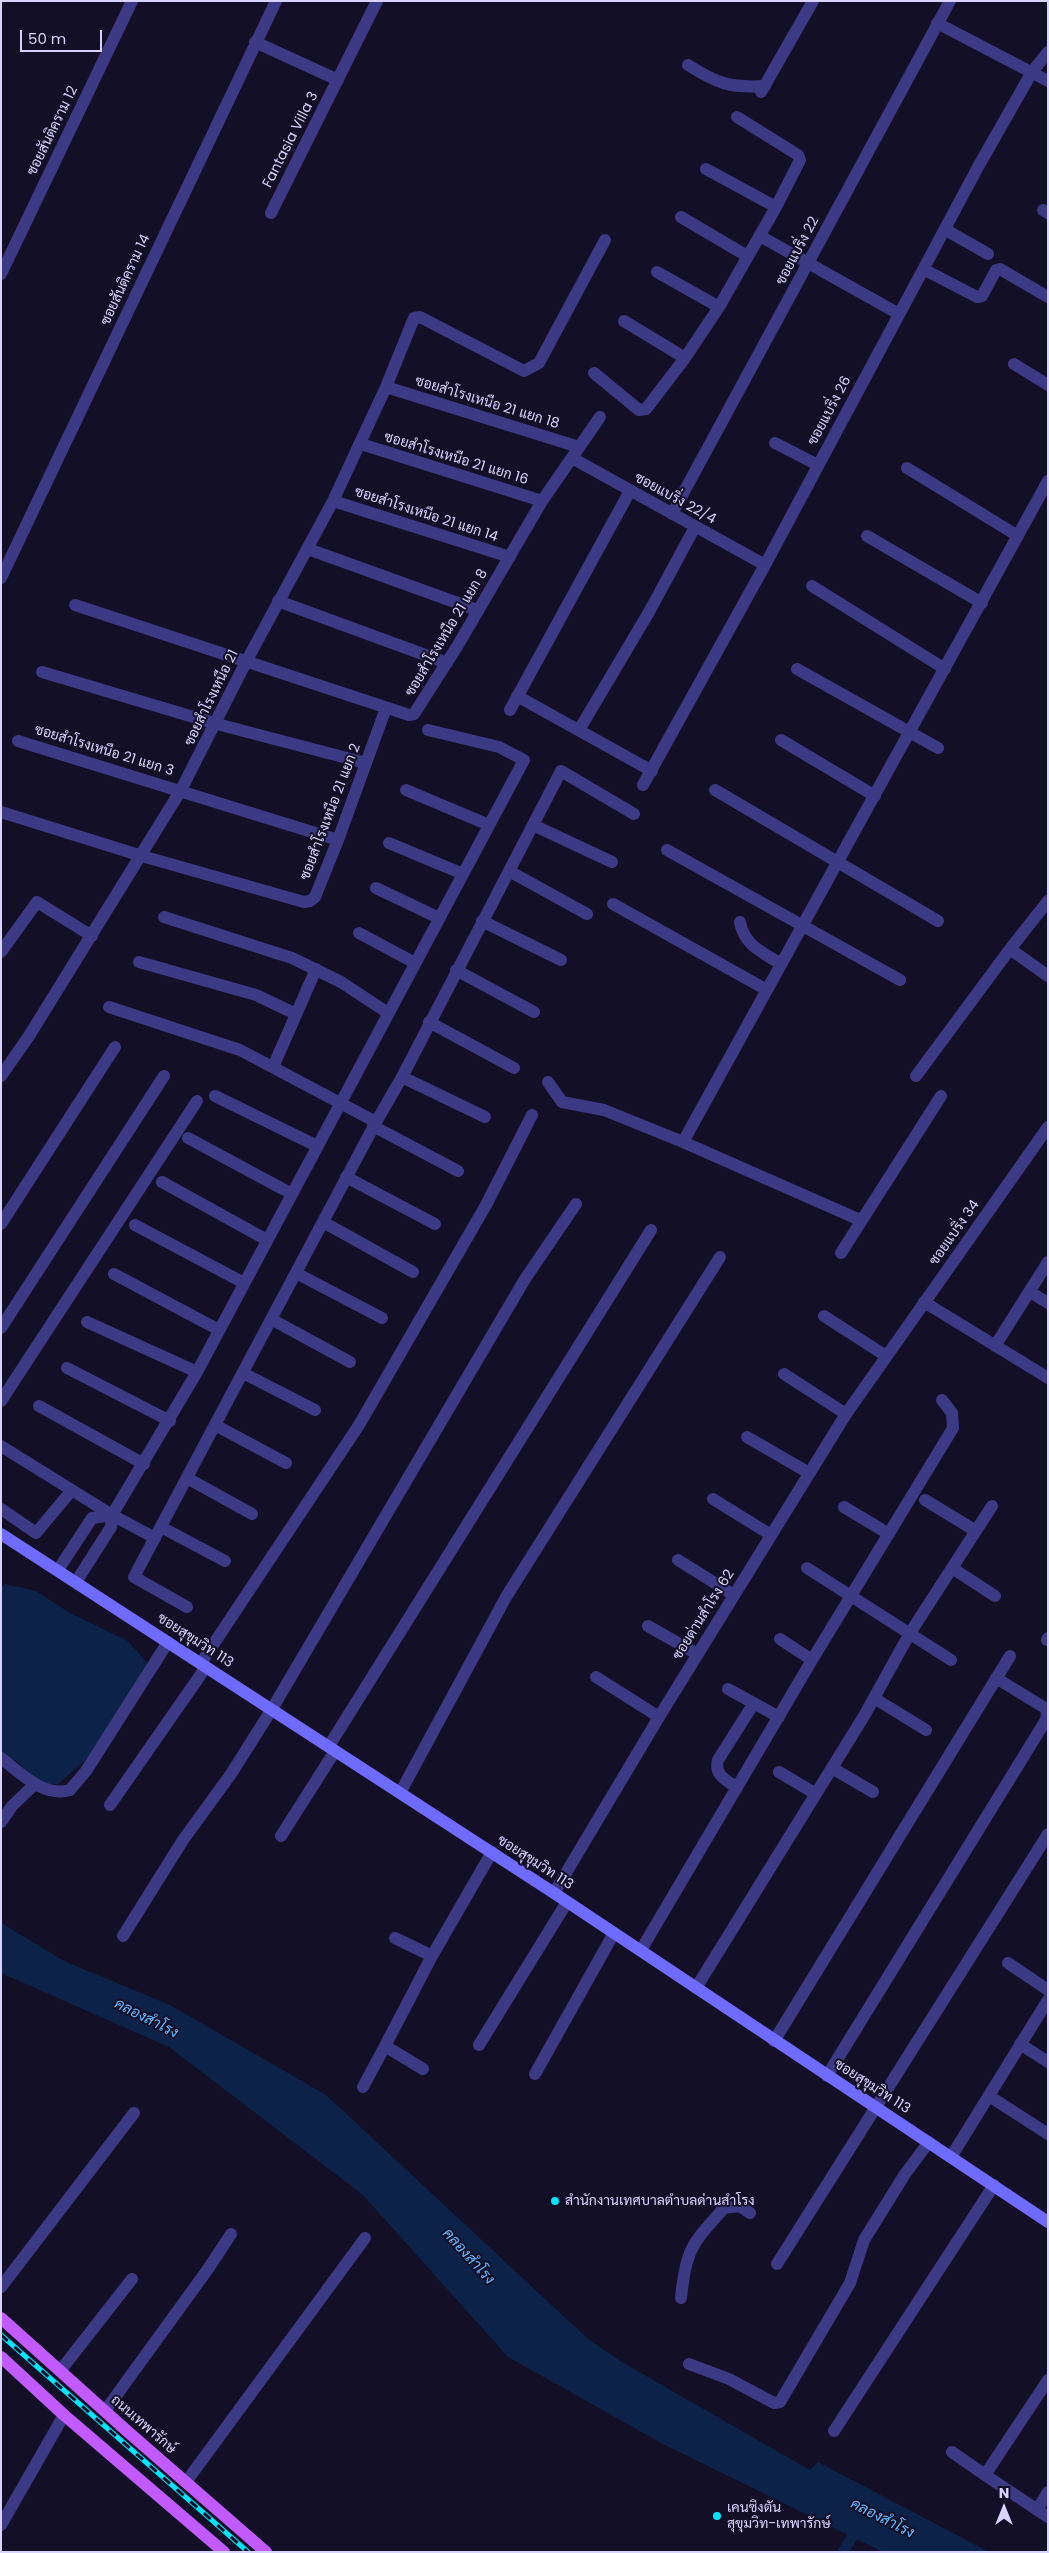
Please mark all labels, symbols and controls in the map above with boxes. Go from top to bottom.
scale bar [22,20,105,52]
text: 50 m [28,28,66,49]
street label: ซอยสันติคราม 12 [24,84,82,178]
street label: Fantasia Villa 3 [260,89,322,191]
street label: ซอยแบริ่ง 22 [773,214,823,288]
street label: ซอยสันติคราม 14 [98,232,154,328]
street label: ซอยสำโรงเหนือ 21 แยก 18 [413,373,561,433]
street label: ซอยแบริ่ง 26 [805,374,855,448]
street label: ซอยสำโรงเหนือ 21 แยก 16 [382,429,530,489]
street label: ซอยแบริ่ง 22/4 [631,470,719,528]
street label: ซอยสำโรงเหนือ 21 แยก 14 [352,484,500,546]
street label: ซอยสำโรงเหนือ 21 แยก 8 [402,566,492,700]
street label: ซอยสำโรงเหนือ 21 [181,647,243,749]
street label: ซอยสำโรงเหนือ 21 แยก 3 [32,722,176,780]
street label: ซอยสำโรงเหนือ 21 แยก 2 [297,742,365,882]
street label: ซอยแบริ่ง 34 [926,1197,984,1269]
street label: ซอยด่านสำโรง 62 [670,1567,738,1663]
street label: ซอยสุขุมวิท 113 [154,1610,236,1672]
street label: ซอยสุขุมวิท 113 [494,1832,576,1894]
water label: คลองสำโรง [111,1995,181,2043]
street label: ซอยสุขุมวิท 113 [831,2056,913,2118]
place label: สำนักงานเทศบาลตำบลด่านสำโรง [565,2193,755,2209]
marker: สำนักงานเทศบาลตำบลด่านสำโรง [549,2195,561,2207]
water label: คลองสำโรง [438,2225,498,2289]
street label: ถนนเทพารักษ์ [107,2392,179,2458]
north arrow [979,2483,1029,2533]
text: N [999,2483,1009,2503]
water label: คลองสำโรง [847,2495,917,2543]
place label: เคนซิงตัน สุขุมวิท-เทพารักษ์ [727,2500,831,2532]
marker: เคนซิงตัน สุขุมวิท-เทพารักษ์ [711,2510,723,2522]

